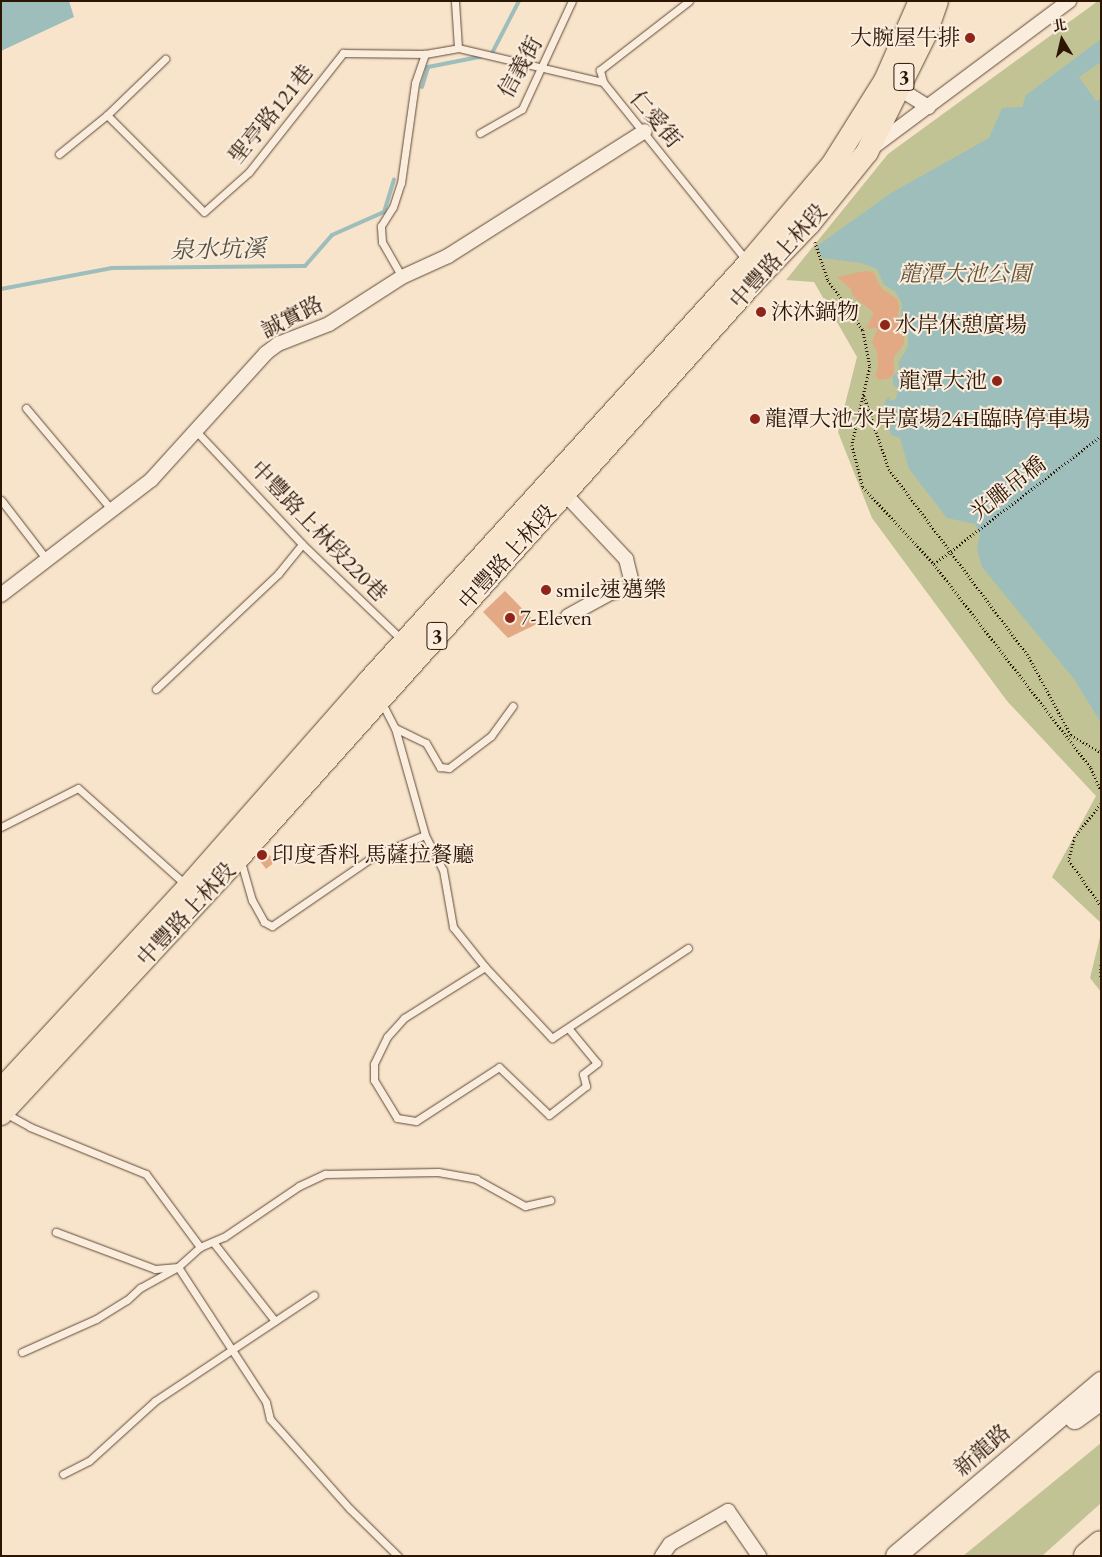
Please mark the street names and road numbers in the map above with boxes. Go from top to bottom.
street label: 信義街 [492,32,548,102]
road number: 3 [893,58,915,96]
street label: 聖亭路121巷 [223,59,319,169]
street label: 仁愛街 [625,85,687,153]
street label: 中豐路上林段 [724,198,832,314]
street label: 誠實路 [257,290,327,344]
street label: 光雕吊橋 [965,451,1051,525]
street label: 中豐路上林段220巷 [245,455,393,607]
street label: 中豐路上林段 [453,499,561,615]
road number: 3 [426,618,448,654]
street label: 中豐路上林段 [131,857,241,971]
street label: 新龍路 [948,1418,1016,1482]

